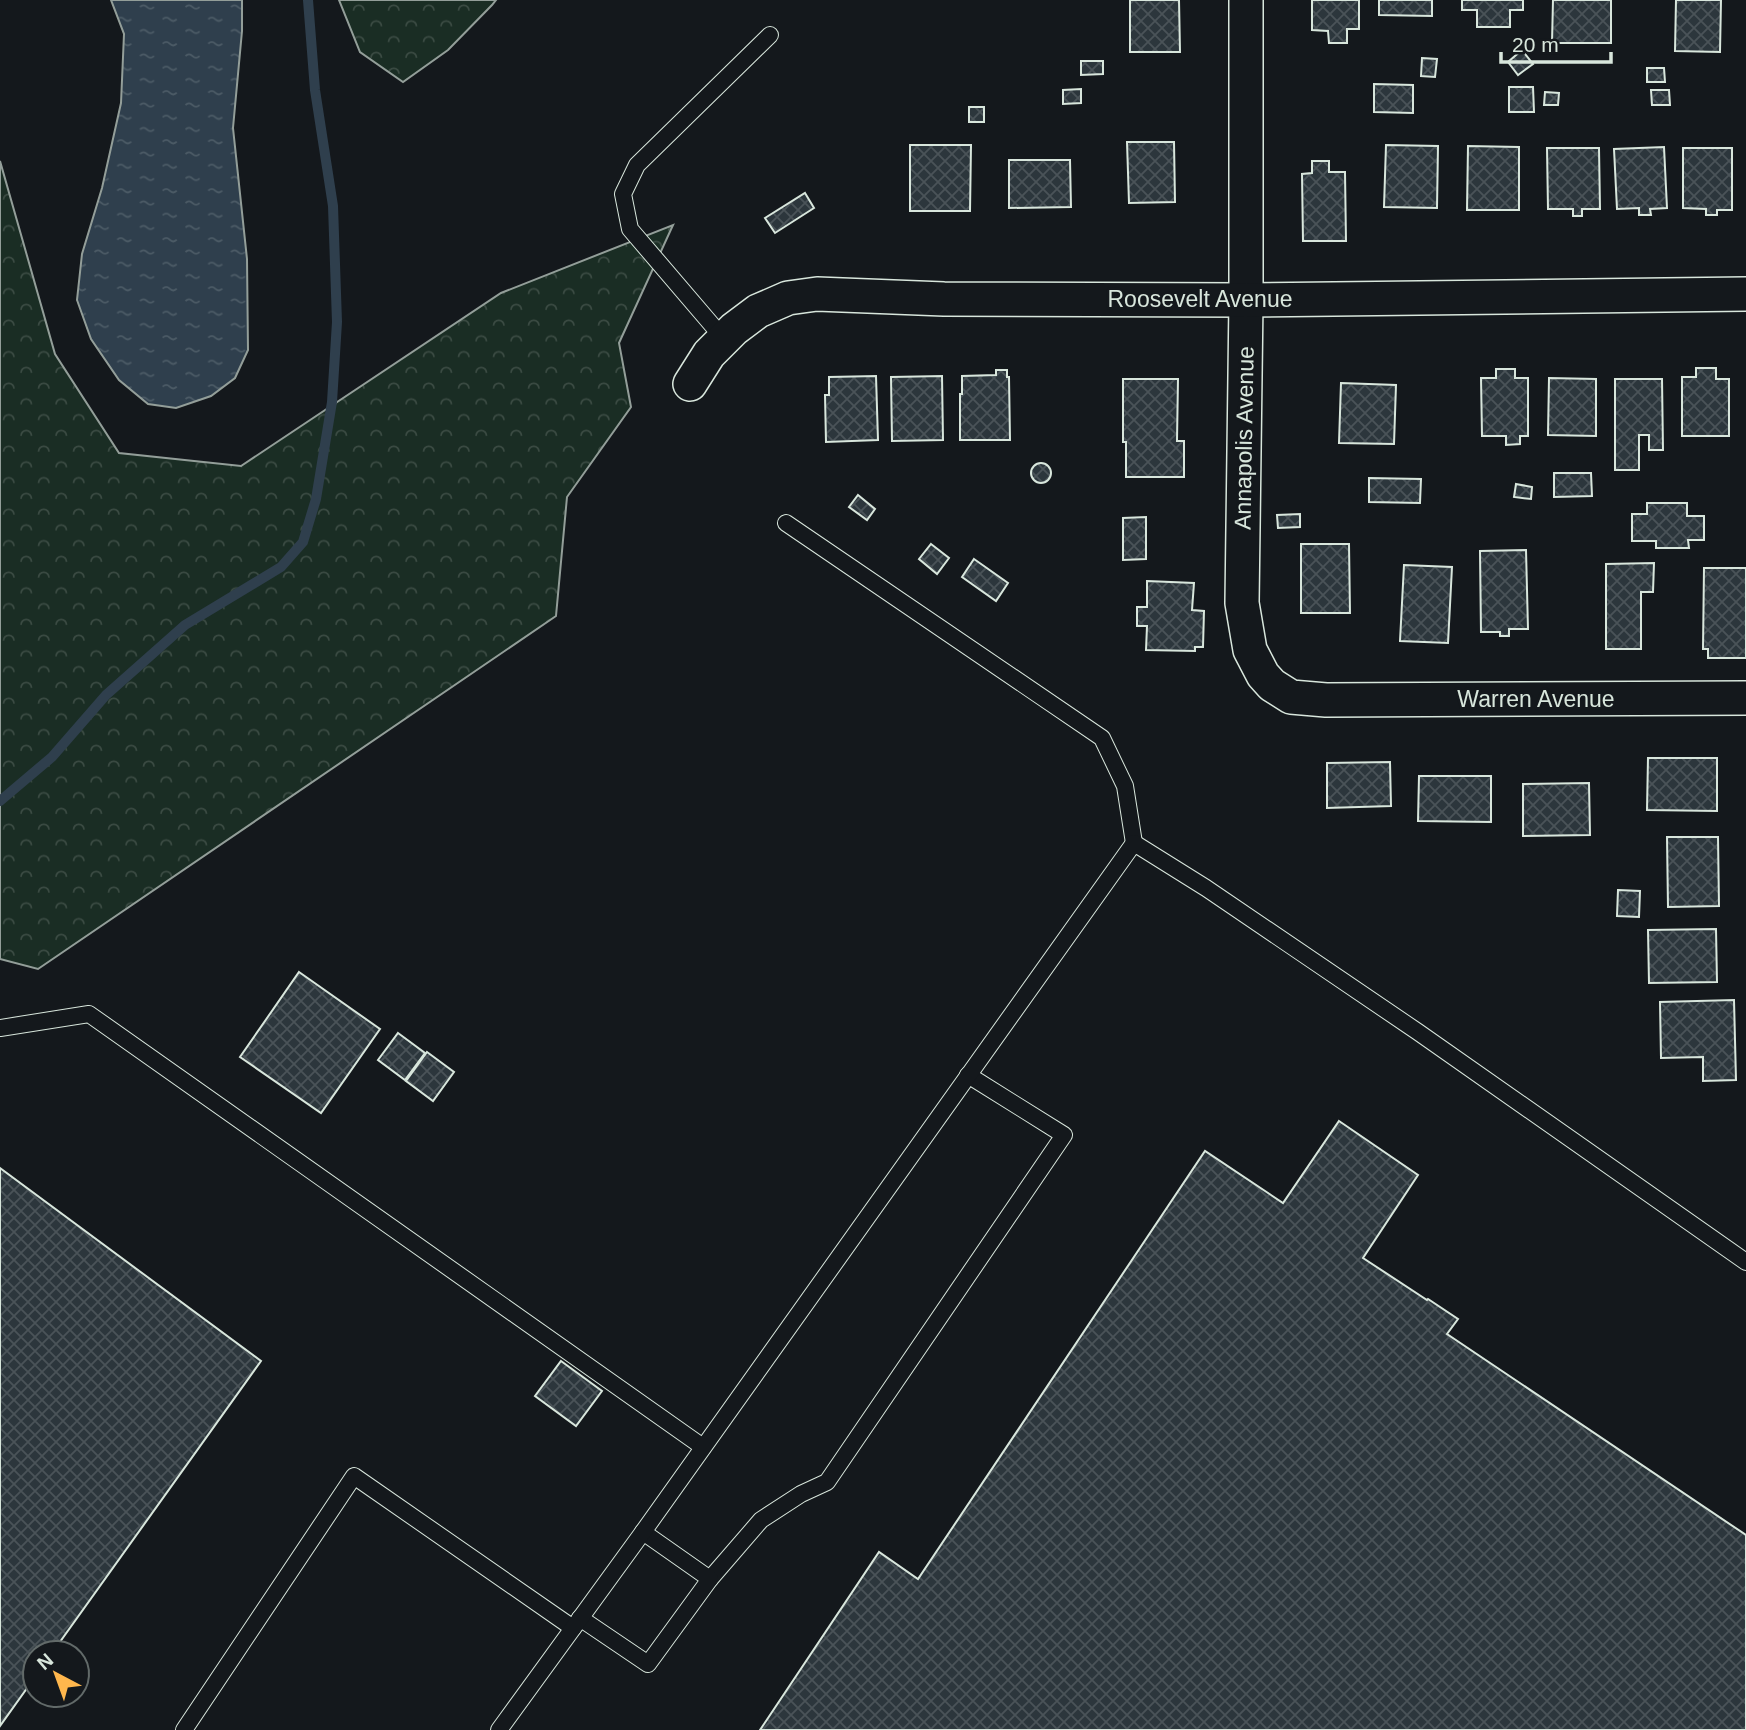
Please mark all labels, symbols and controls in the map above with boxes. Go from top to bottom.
scale bar [1501,21,1611,65]
text: 20 m [1512,33,1559,56]
street label: Roosevelt Avenue [1108,286,1293,312]
street label: Annapolis Avenue [1229,346,1259,530]
street label: Warren Avenue [1457,686,1615,712]
north arrow [21,1639,91,1709]
text: N [33,1649,57,1674]

